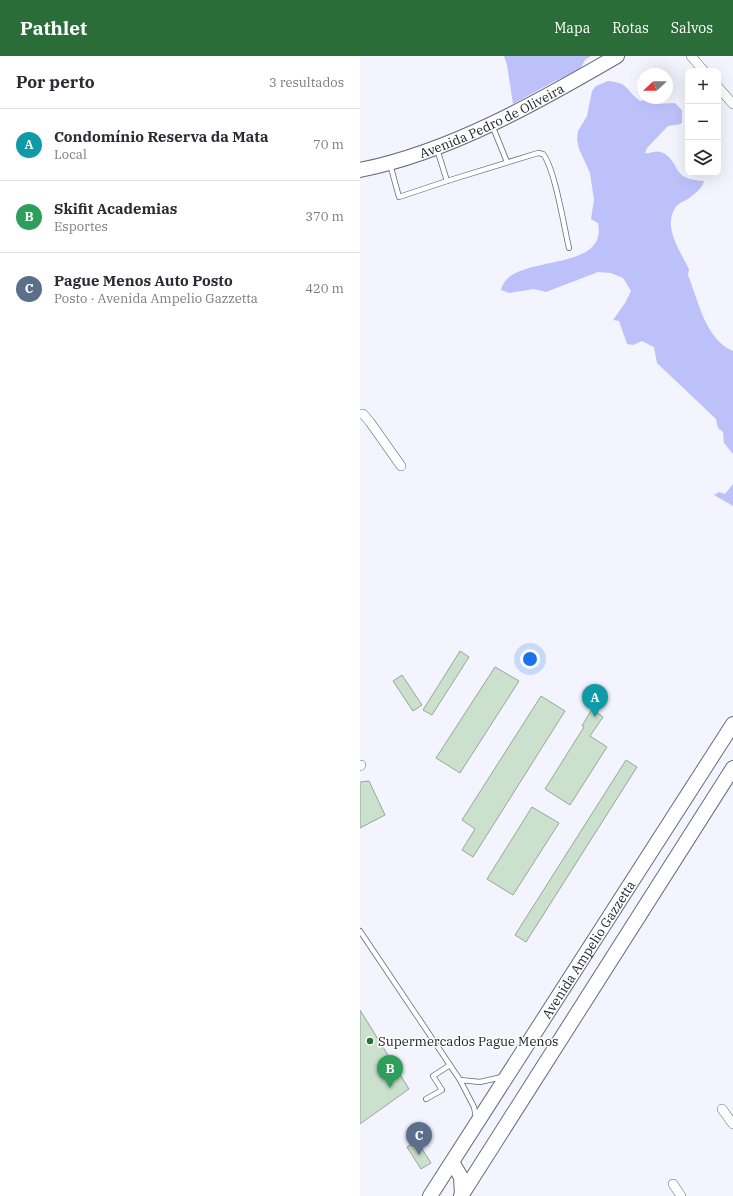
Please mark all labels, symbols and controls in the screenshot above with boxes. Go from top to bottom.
text: Pathlet [20,16,87,40]
text: Mapa [554,19,590,37]
text: Rotas [612,19,649,37]
text: Salvos [671,19,713,37]
north arrow [637,68,673,104]
map controls [685,68,721,176]
button: + [685,68,721,104]
text: Por perto [16,71,95,93]
text: 3 resultados [269,74,344,91]
street label: Avenida Pedro de Oliveira [417,80,567,162]
button: − [685,104,721,140]
text: Condomínio Reserva da Mata [54,127,269,146]
text: A [24,136,34,153]
text: 70 m [313,136,344,153]
button: layers [685,140,721,176]
text: Local [54,146,87,163]
text: Skifit Academias [54,199,177,218]
text: B [24,208,34,225]
text: 370 m [305,208,344,225]
text: Esportes [54,218,108,235]
text: Pague Menos Auto Posto [54,271,233,290]
text: C [25,280,33,297]
text: 420 m [305,280,344,297]
text: Posto · Avenida Ampelio Gazzetta [54,290,258,307]
your location [520,649,540,669]
pin: A [582,684,608,717]
street label: Avenida Ampelio Gazzetta [538,877,639,1022]
place label: Supermercados Pague Menos [378,1033,558,1050]
marker: Supermercados Pague Menos [365,1036,375,1046]
pin: B [377,1055,403,1088]
pin: C [406,1122,432,1155]

